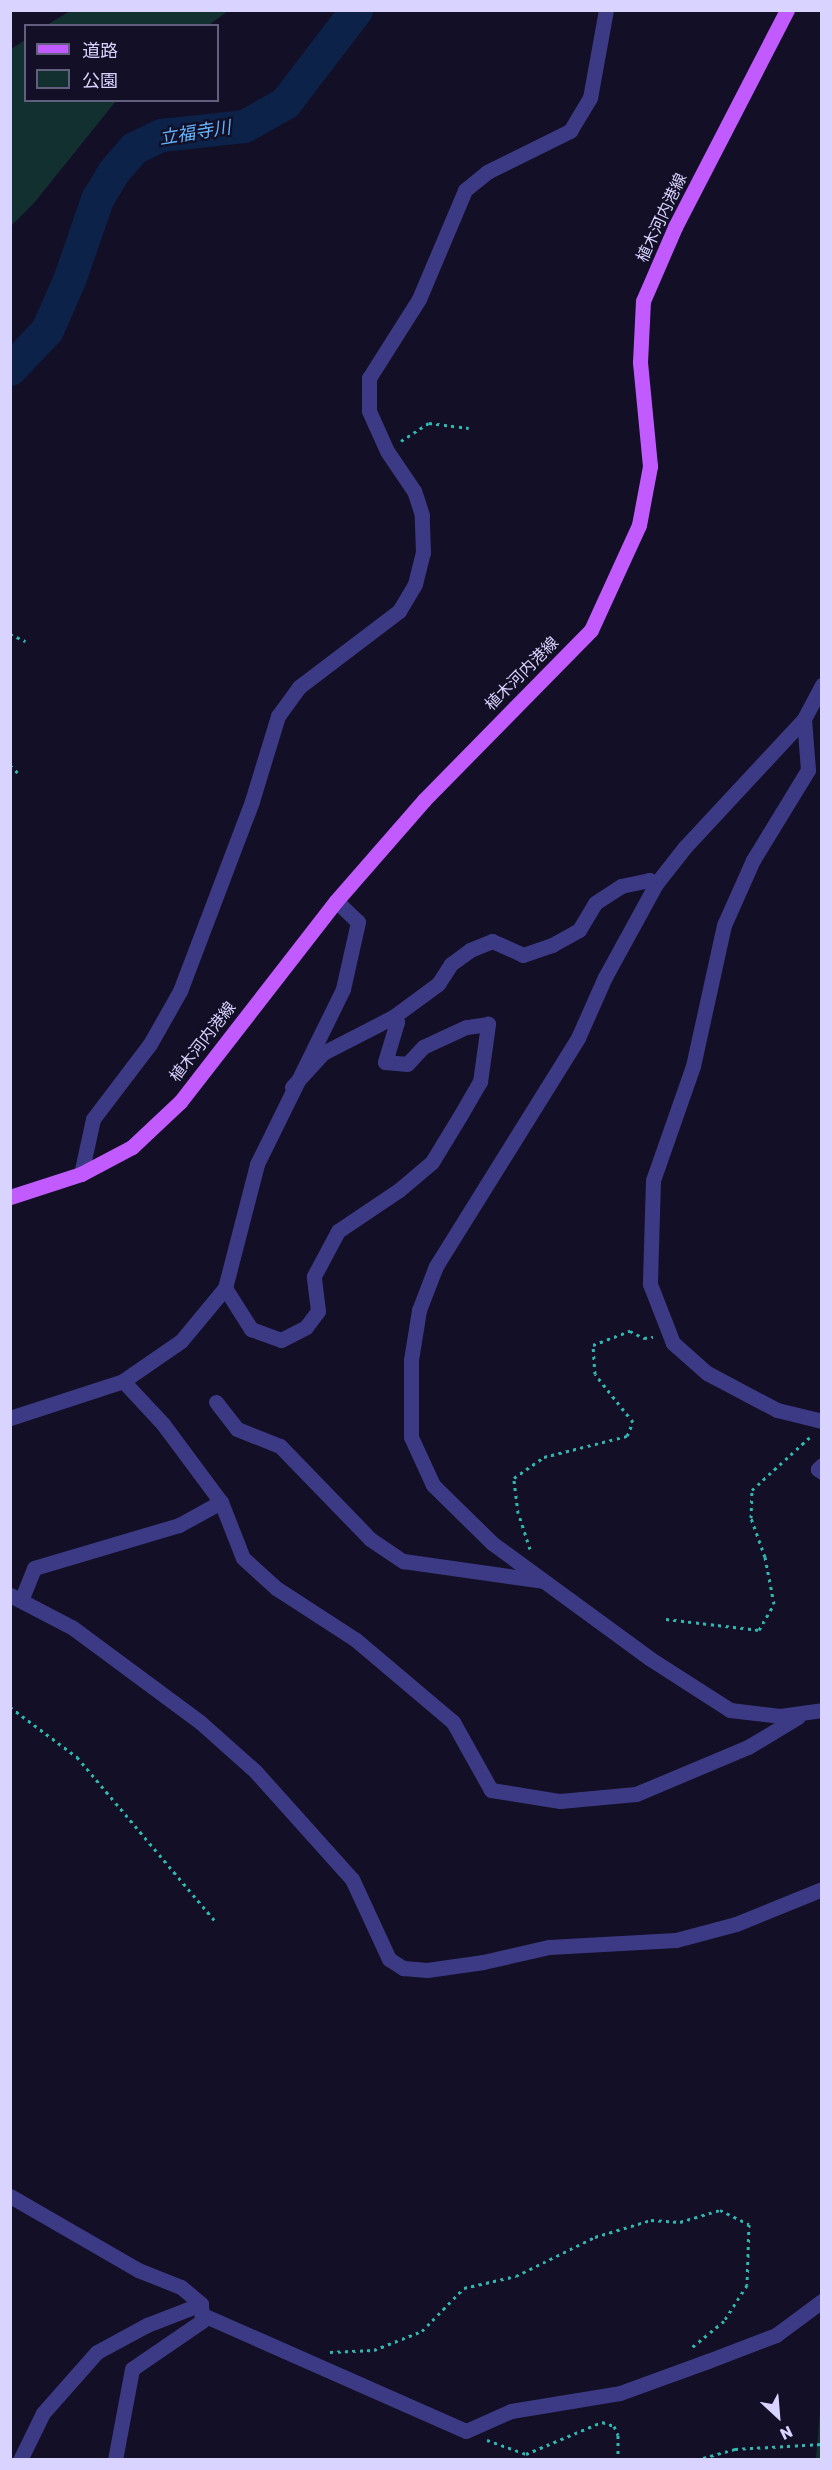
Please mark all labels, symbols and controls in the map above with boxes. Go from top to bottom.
legend [24,24,219,102]
text: 道路 [82,40,118,62]
text: 公園 [82,70,118,92]
water label: 立福寺川 [158,117,232,149]
street label: 植木河内港線 [633,170,691,266]
street label: 植木河内港線 [481,633,563,715]
street label: 植木河内港線 [166,998,240,1086]
north arrow [748,2386,808,2446]
text: N [777,2422,795,2444]

